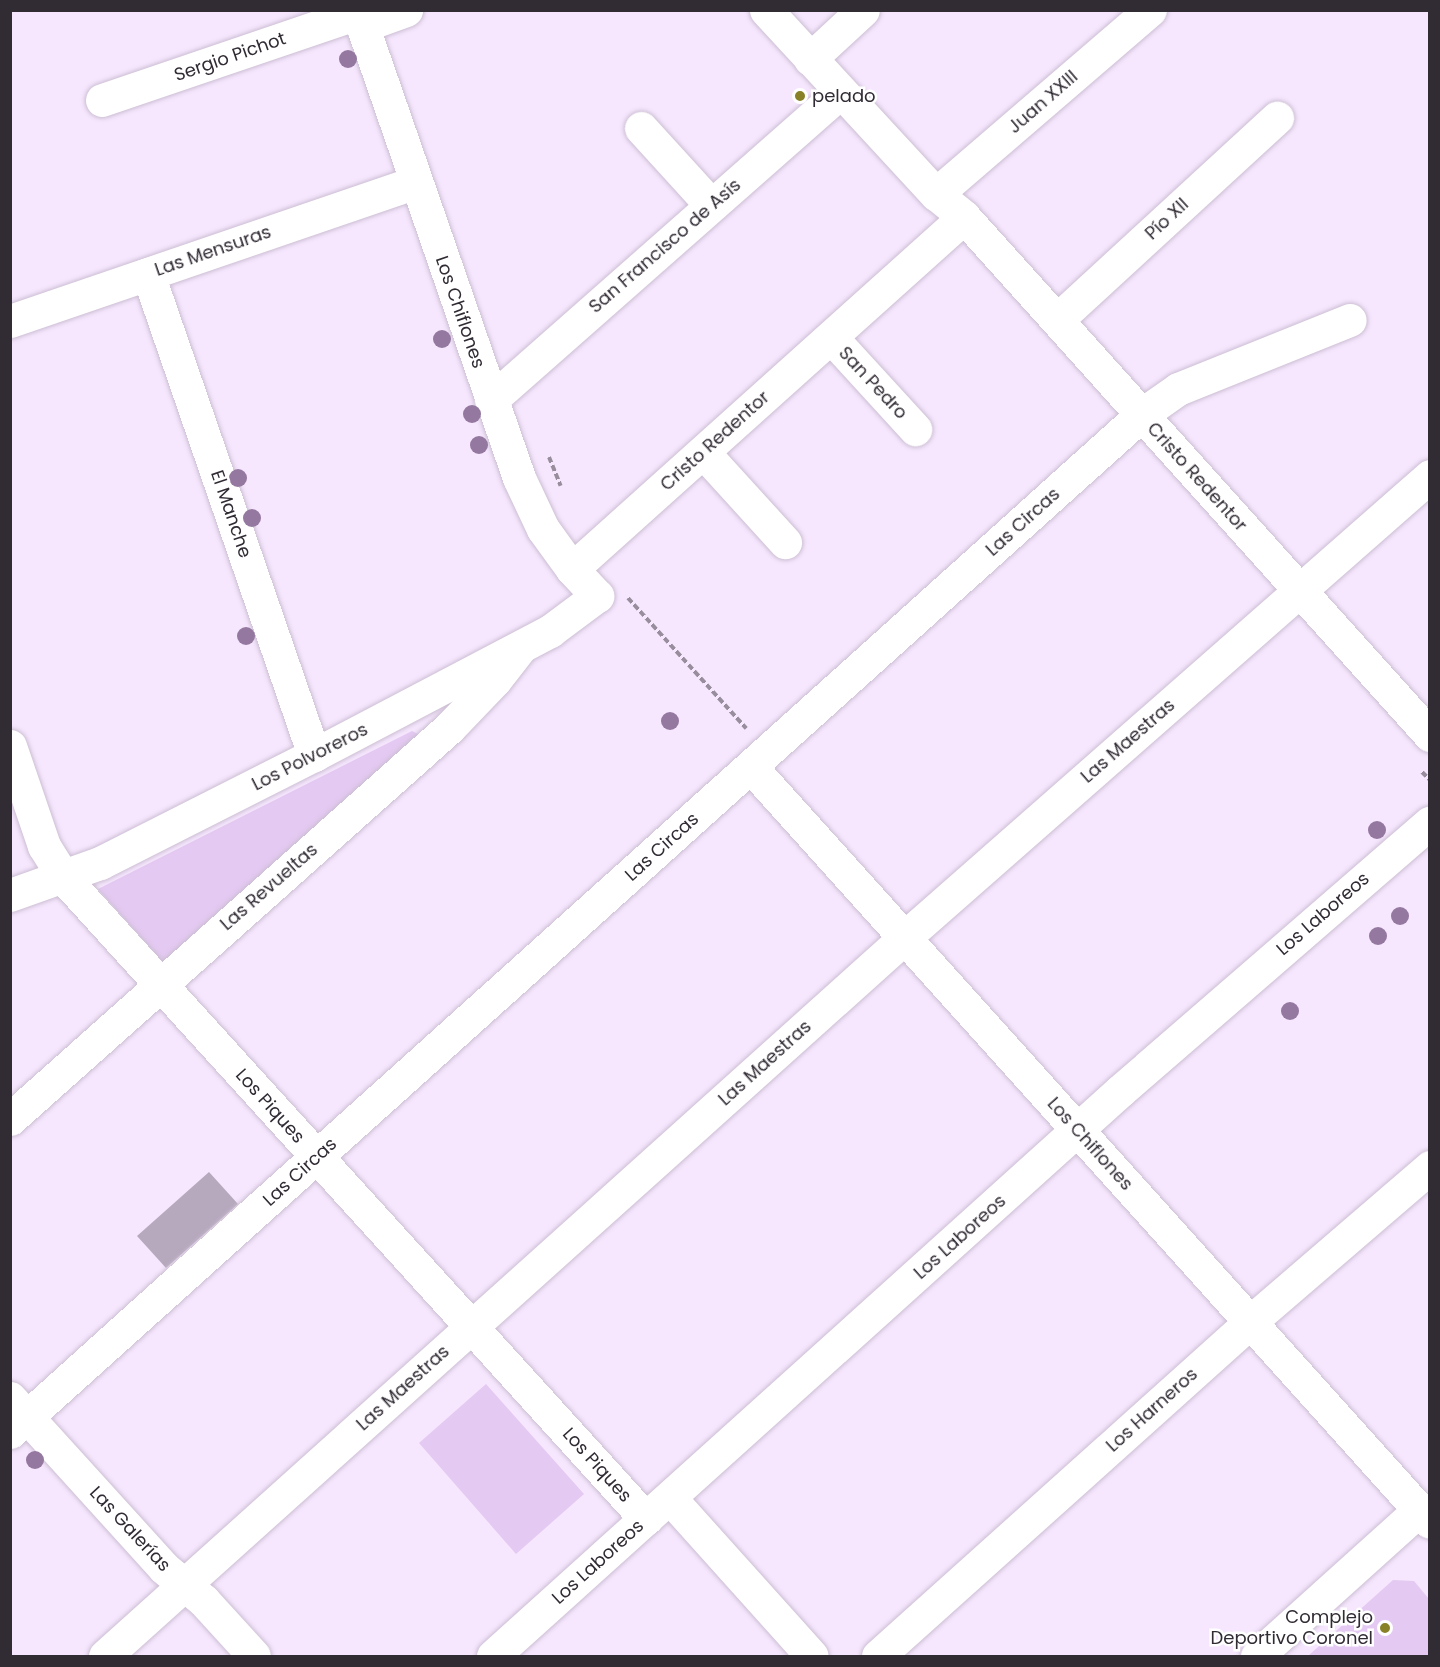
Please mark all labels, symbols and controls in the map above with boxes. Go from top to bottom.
street label: Sergio Pichot [171,28,289,86]
street label: Juan XXIII [1004,66,1082,138]
place label: pelado [812,85,876,107]
marker: pelado [793,89,807,103]
street label: San Francisco de Asís [585,174,745,318]
street label: Pío XII [1141,194,1193,244]
street label: Las Mensuras [152,221,274,281]
street label: Los Chiflones [431,253,489,371]
street label: San Pedro [834,342,912,424]
street label: Cristo Redentor [656,386,774,496]
street label: Cristo Redentor [1142,418,1252,536]
street label: El Manche [206,467,256,561]
street label: Las Circas [982,483,1064,561]
street label: Las Maestras [1077,694,1179,788]
street label: Los Polvoreros [249,719,371,795]
street label: Las Circas [621,808,703,886]
street label: Las Revueltas [216,839,322,935]
street label: Los Laboreos [1272,868,1374,960]
street label: Las Maestras [714,1016,816,1110]
street label: Los Piques [231,1064,309,1148]
street label: Los Chiflones [1043,1093,1137,1195]
street label: Las Circas [259,1133,341,1211]
street label: Los Laboreos [910,1190,1010,1284]
street label: Las Maestras [352,1341,454,1435]
street label: Los Harneros [1102,1363,1202,1457]
street label: Los Piques [558,1423,636,1507]
street label: Las Galerías [85,1482,175,1576]
street label: Los Laboreos [548,1515,648,1609]
place label: Complejo Deportivo Coronel [1211,1607,1373,1650]
marker: Complejo Deportivo Coronel [1378,1621,1392,1635]

